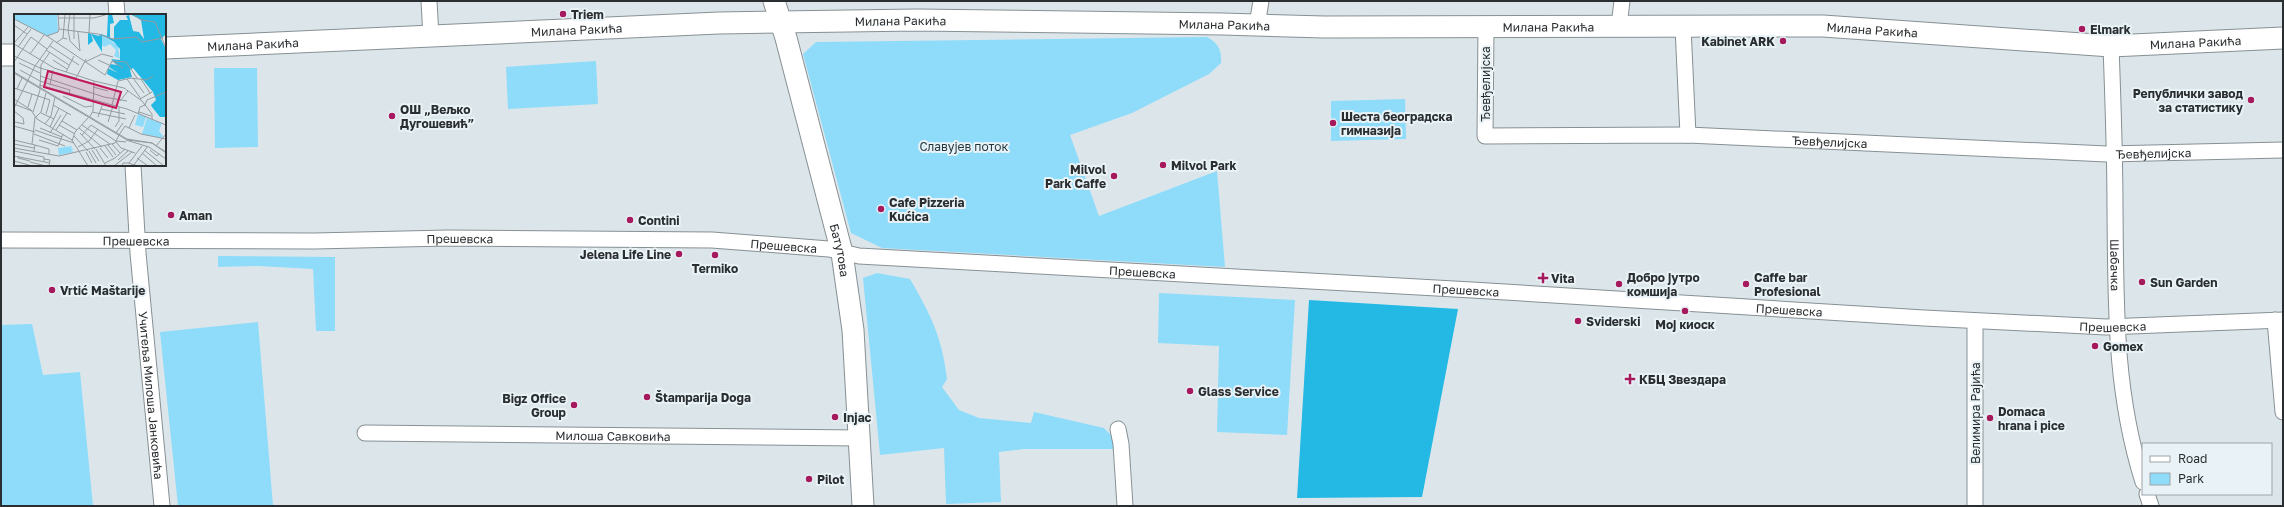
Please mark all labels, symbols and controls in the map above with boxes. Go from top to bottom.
place label: Triem [571,7,604,22]
marker: Triem [558,9,568,19]
street label: Милана Ракића [854,12,946,28]
inset map [14,14,166,166]
street label: Милана Ракића [1178,16,1270,33]
street label: Милана Ракића [1502,19,1594,34]
street label: Милана Ракића [1826,19,1918,40]
street label: Милана Ракића [530,20,623,39]
place label: Elmark [2090,22,2131,37]
marker: Elmark [2077,24,2087,34]
street label: Милана Ракића [2149,32,2242,52]
street label: Милана Ракића [207,34,299,54]
place label: Kabinet ARK [1701,34,1775,49]
marker: Kabinet ARK [1778,36,1788,46]
street label: Ђевђелијска [1478,46,1493,122]
place label: Републички завод за статистику [2133,86,2244,115]
marker: Републички завод за статистику [2246,95,2256,105]
place label: ОШ „Вељко Дугошевић” [400,102,474,131]
place label: Шеста београдска гимназија [1341,109,1452,138]
marker: ОШ „Вељко Дугошевић” [387,111,397,121]
marker: Шеста београдска гимназија [1328,118,1338,128]
street label: Ђевђелијска [1792,132,1868,151]
park label: Славујев поток [920,139,1009,154]
street label: Ђевђелијска [2116,145,2192,161]
place label: Milvol Park [1171,158,1236,173]
marker: Milvol Park [1158,160,1168,170]
place label: Milvol Park Caffe [1045,162,1106,191]
marker: Milvol Park Caffe [1109,171,1119,181]
place label: Cafe Pizzeria Kućica [889,195,965,224]
marker: Cafe Pizzeria Kućica [876,204,886,214]
place label: Aman [179,208,212,223]
marker: Aman [166,210,176,220]
place label: Contini [638,213,680,228]
marker: Contini [625,215,635,225]
street label: Батутова [827,222,853,278]
street label: Прешевска [426,230,494,246]
street label: Прешевска [102,233,170,248]
street label: Прешевска [750,235,818,256]
street label: Шабачка [2108,239,2123,291]
place label: Jelena Life Line [580,247,671,262]
marker: Jelena Life Line [674,249,684,259]
marker: Termiko [710,250,720,260]
place label: Termiko [692,261,738,276]
street label: Прешевска [1109,262,1176,281]
place label: Добро јутро комшија [1627,270,1700,299]
place label: Caffe bar Profesional [1754,270,1821,299]
place label: Vita [1551,271,1575,286]
marker: Vita [1538,273,1548,283]
place label: Sun Garden [2150,275,2217,290]
marker: Sun Garden [2137,277,2147,287]
marker: Добро јутро комшија [1614,279,1624,289]
marker: Caffe bar Profesional [1741,279,1751,289]
street label: Прешевска [1432,280,1500,299]
place label: Vrtić Maštarije [60,283,145,298]
marker: Vrtić Maštarije [47,285,57,295]
street label: Прешевска [1755,300,1823,319]
marker: Мој киоск [1680,306,1690,316]
street label: Учитеља Милоша Јанковића [136,311,167,480]
place label: Sviderski [1586,314,1641,329]
marker: Sviderski [1573,316,1583,326]
place label: Мој киоск [1655,317,1715,332]
street label: Прешевска [2079,318,2147,335]
place label: Gomex [2103,339,2143,354]
marker: Gomex [2090,341,2100,351]
street label: Велимира Рајића [1968,362,1983,464]
place label: КБЦ Звездара [1639,372,1726,387]
marker: КБЦ Звездара [1624,373,1636,385]
place label: Glass Service [1198,384,1279,399]
marker: Glass Service [1185,386,1195,396]
place label: Štamparija Doga [655,390,751,405]
place label: Bigz Office Group [502,391,567,420]
marker: Štamparija Doga [642,392,652,402]
marker: Bigz Office Group [569,400,579,410]
place label: Domaca hrana i pice [1998,404,2065,433]
place label: Injac [843,410,872,425]
marker: Injac [830,412,840,422]
marker: Domaca hrana i pice [1985,413,1995,423]
street label: Милоша Савковића [555,427,671,444]
legend [2142,443,2272,495]
text: Road [2178,451,2207,466]
text: Park [2178,471,2204,486]
place label: Pilot [817,472,844,487]
marker: Pilot [804,474,814,484]

